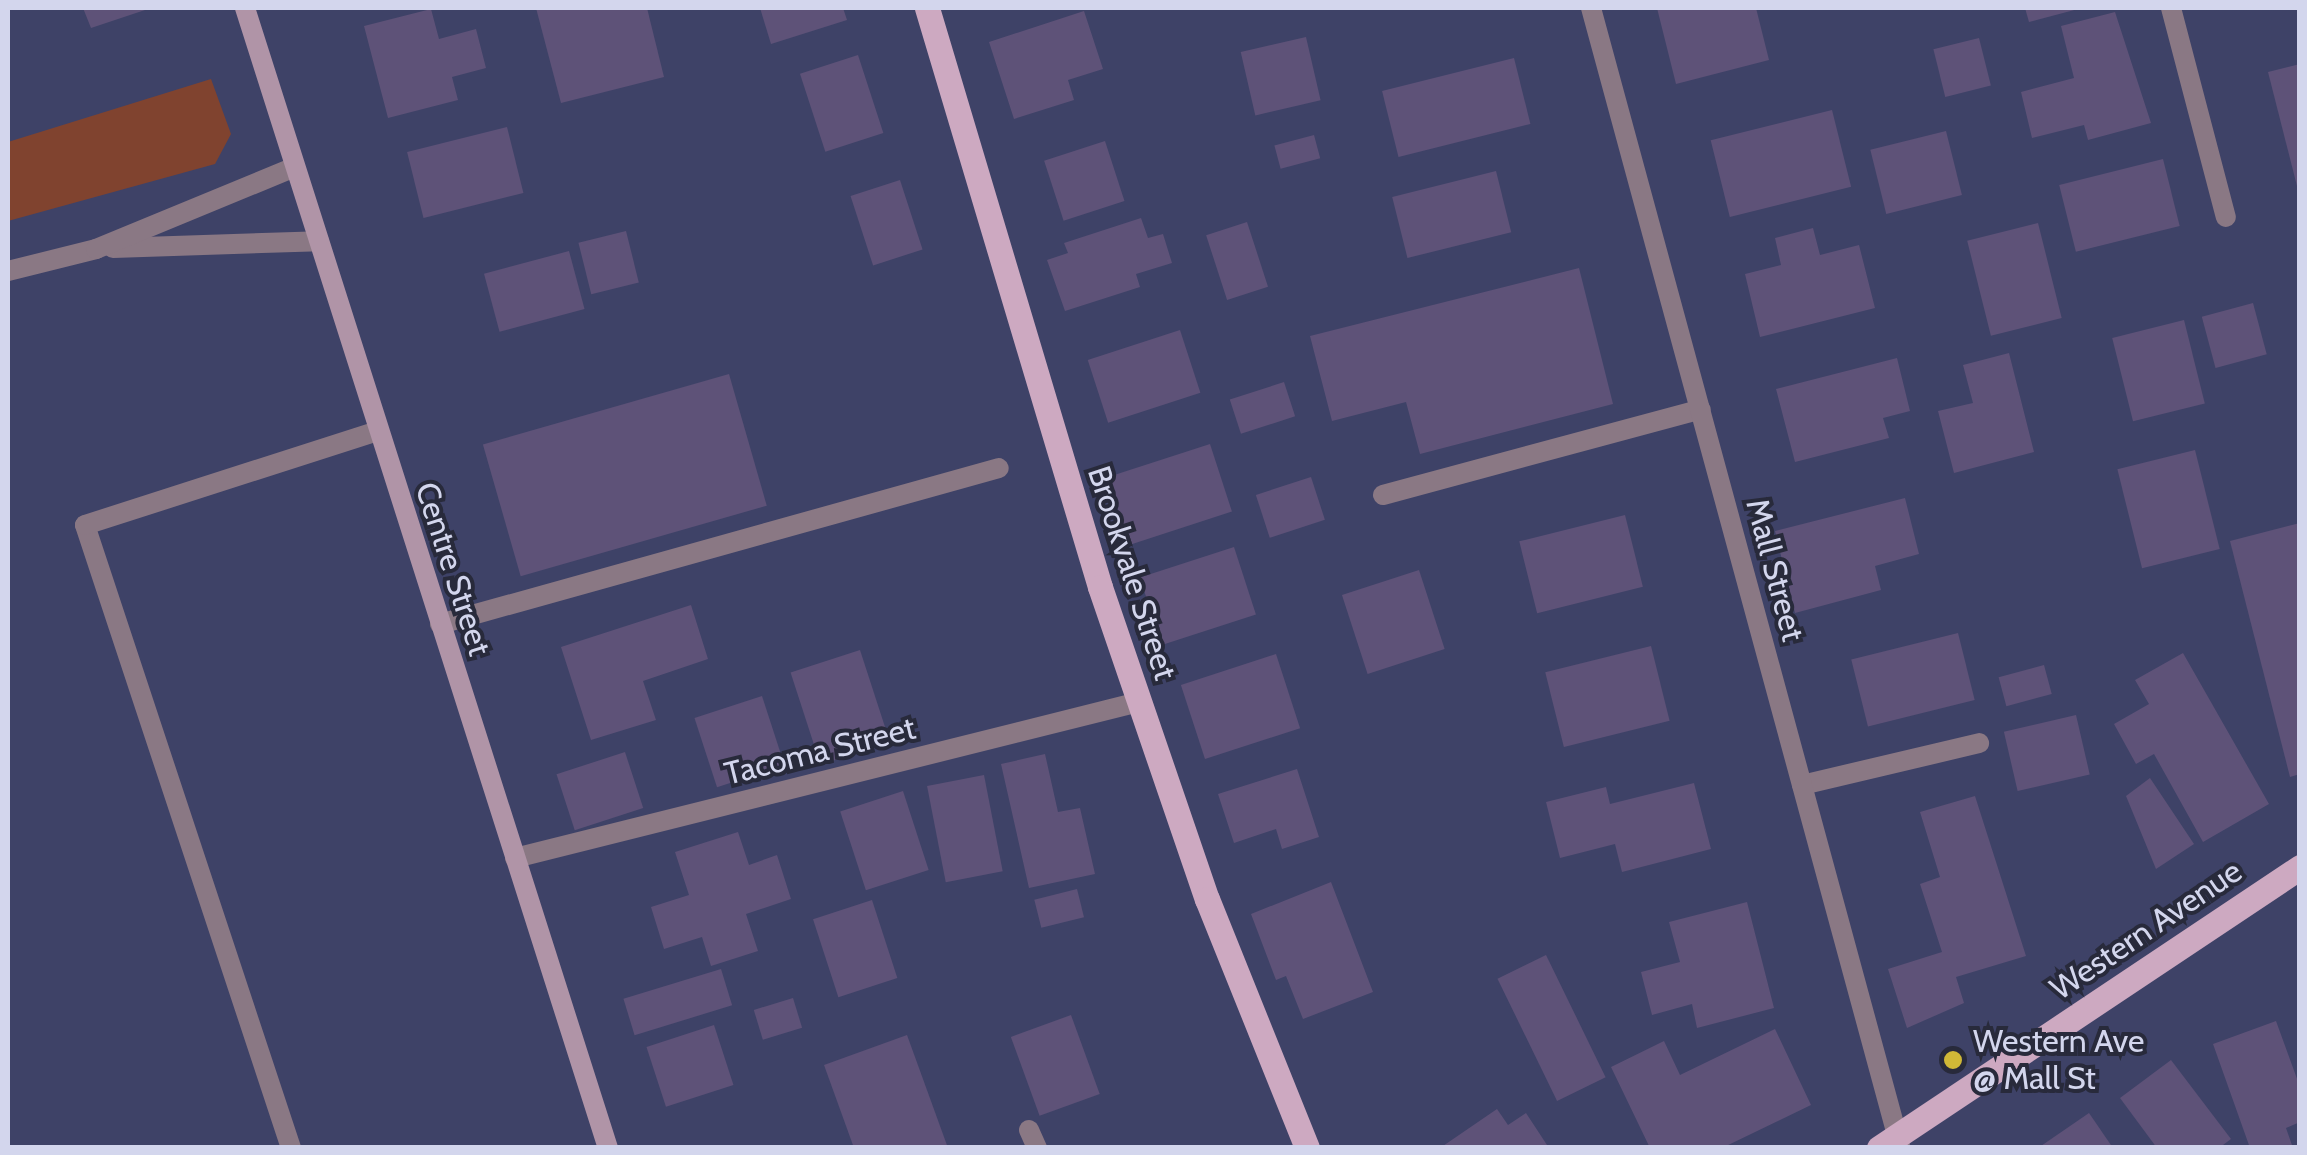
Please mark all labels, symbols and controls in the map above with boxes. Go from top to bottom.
street label: Brookvale Street [1079,461,1185,685]
street label: Centre Street [407,478,499,660]
street label: Mall Street [1738,495,1812,645]
street label: Tacoma Street [721,709,919,793]
street label: Western Avenue [2043,852,2249,1008]
place label: Western Ave @ Mall St [1973,1023,2144,1098]
marker: Western Ave @ Mall St [1942,1049,1964,1071]

